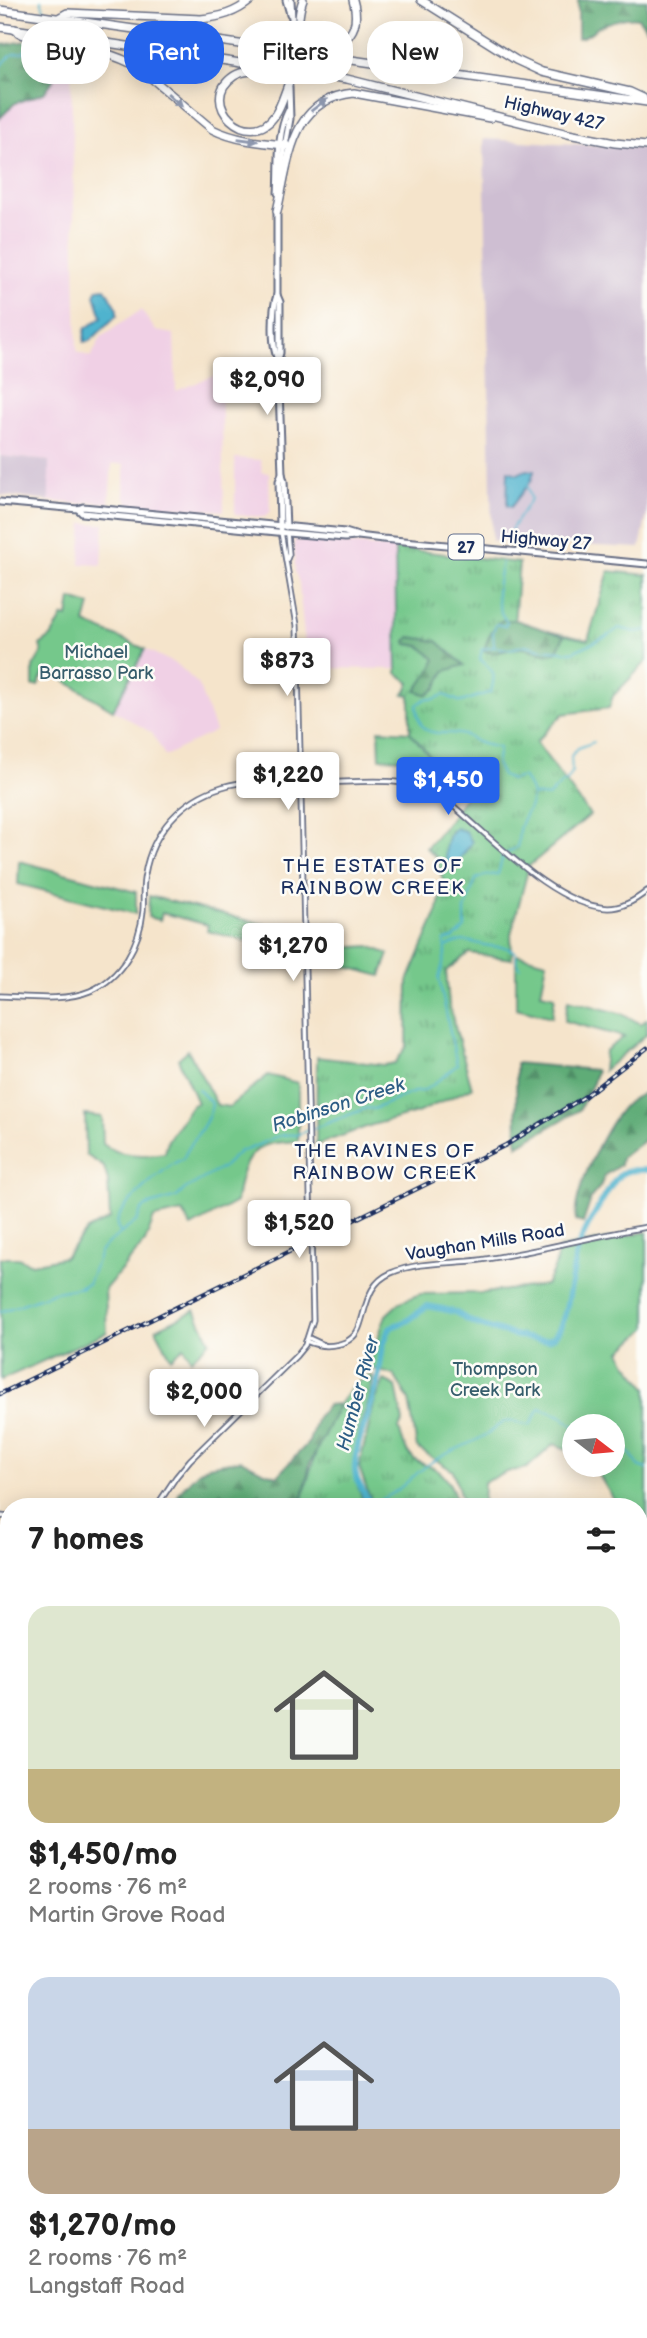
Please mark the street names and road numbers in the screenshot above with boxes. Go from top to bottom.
street label: Highway 427 [502,92,606,135]
street label: Highway 27 [500,526,592,555]
road number: 27 [448,534,484,560]
street label: Vaughan Mills Road [404,1220,566,1265]

